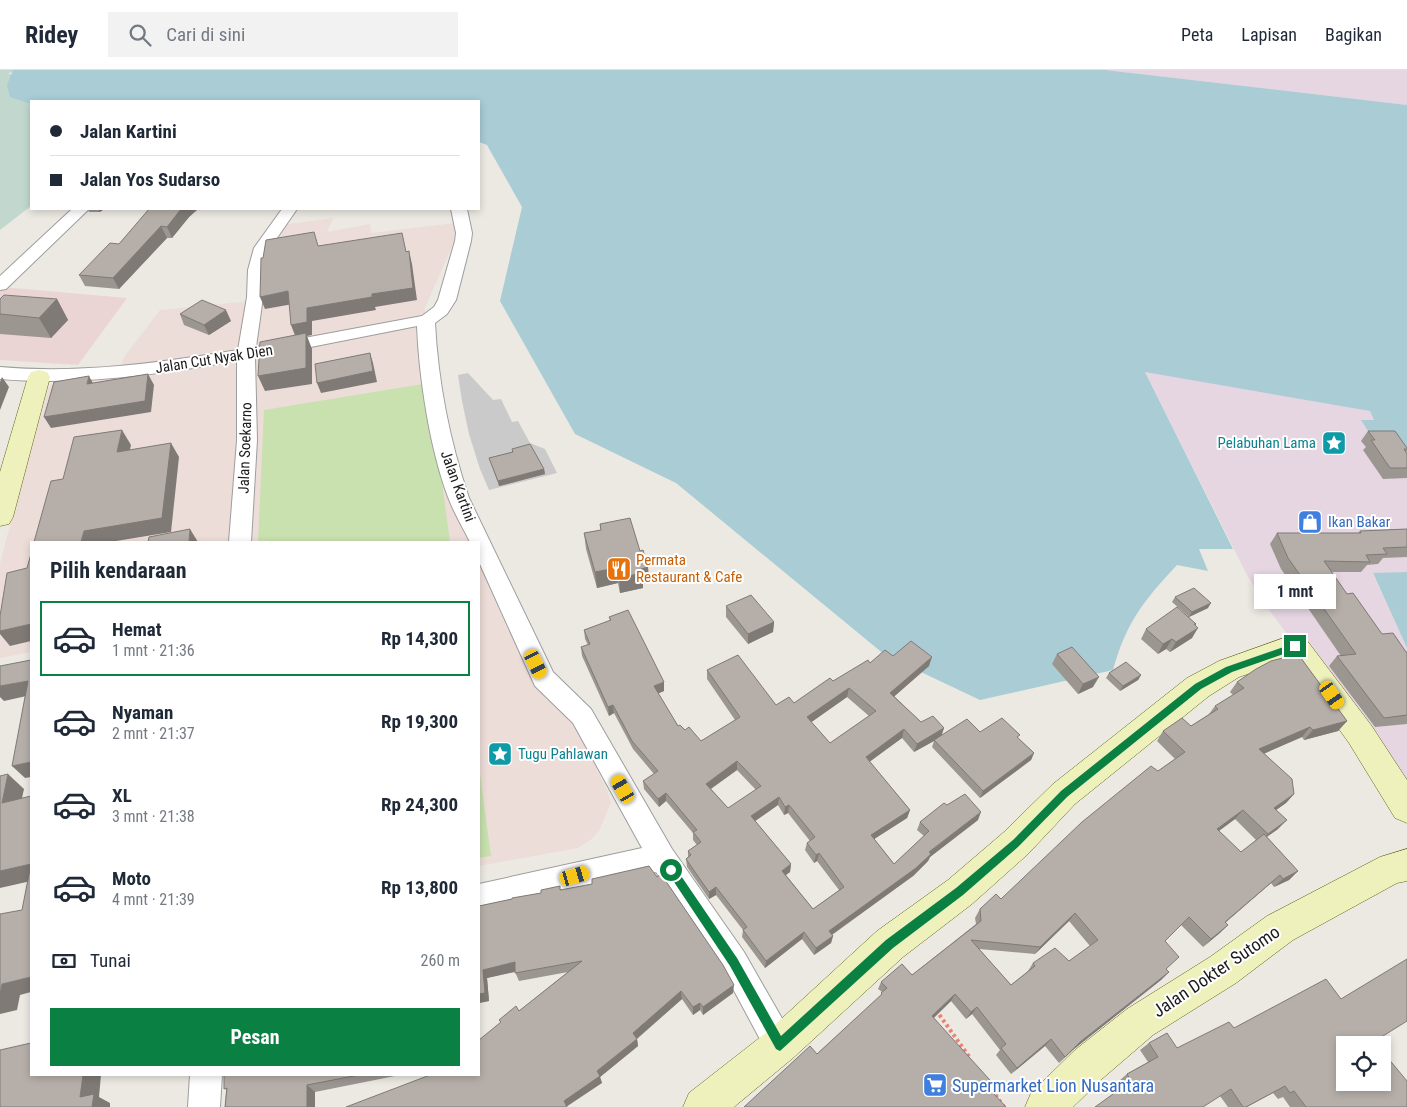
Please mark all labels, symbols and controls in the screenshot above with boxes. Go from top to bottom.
search box [108,12,458,57]
text: Ridey [25,21,78,49]
icon: search [126,21,154,49]
text: Cari di sini [166,23,245,46]
text: Peta [1181,24,1213,45]
text: Lapisan [1241,24,1297,45]
text: Bagikan [1325,24,1382,45]
text: Jalan Kartini [80,120,177,143]
text: Jalan Yos Sudarso [80,168,220,191]
street label: Jalan Cut Nyak Dien [154,341,274,377]
street label: Jalan Soekarno [234,402,256,494]
place icon: Pelabuhan Lama [1321,430,1347,456]
place label: Pelabuhan Lama [1218,434,1316,452]
street label: Jalan Kartini [437,448,479,524]
shop icon: Ikan Bakar [1297,509,1323,535]
place label: Ikan Bakar [1328,513,1391,531]
place label: Permata Restaurant & Cafe [636,551,742,586]
restaurant icon: Permata Restaurant & Cafe [606,556,632,582]
text: Pilih kendaraan [50,558,186,583]
callout: 1 mnt [1254,574,1336,608]
text: 1 mnt [1277,582,1313,601]
icon: car [52,616,97,661]
text: Hemat [112,618,162,641]
text: Rp 14,300 [381,627,458,650]
route end [1284,635,1306,657]
text: 1 mnt · 21:36 [112,641,195,660]
car [522,647,549,681]
car [1317,678,1346,712]
icon: car [52,699,97,744]
text: Nyaman [112,701,173,724]
text: Rp 19,300 [381,710,458,733]
text: 2 mnt · 21:37 [112,724,195,743]
place icon: Tugu Pahlawan [487,741,513,767]
place label: Tugu Pahlawan [518,745,608,763]
car [609,772,636,806]
icon: car [52,782,97,827]
text: XL [112,784,132,807]
text: Rp 24,300 [381,793,458,816]
text: 3 mnt · 21:38 [112,807,195,826]
route start [660,859,682,881]
icon: car [52,865,97,910]
car [558,865,591,887]
text: Moto [112,867,151,890]
text: Rp 13,800 [381,876,458,899]
text: 4 mnt · 21:39 [112,890,195,909]
street label: Jalan Dokter Sutomo [1149,921,1283,1021]
icon: cash [50,947,78,975]
text: Tunai [90,949,131,972]
text: 260 m [421,951,460,970]
button: Pesan [50,1008,460,1066]
map controls [1336,1036,1391,1091]
button: locate [1336,1036,1391,1091]
supermarket icon: Supermarket Lion Nusantara [922,1072,948,1098]
place label: Supermarket Lion Nusantara [952,1075,1154,1096]

